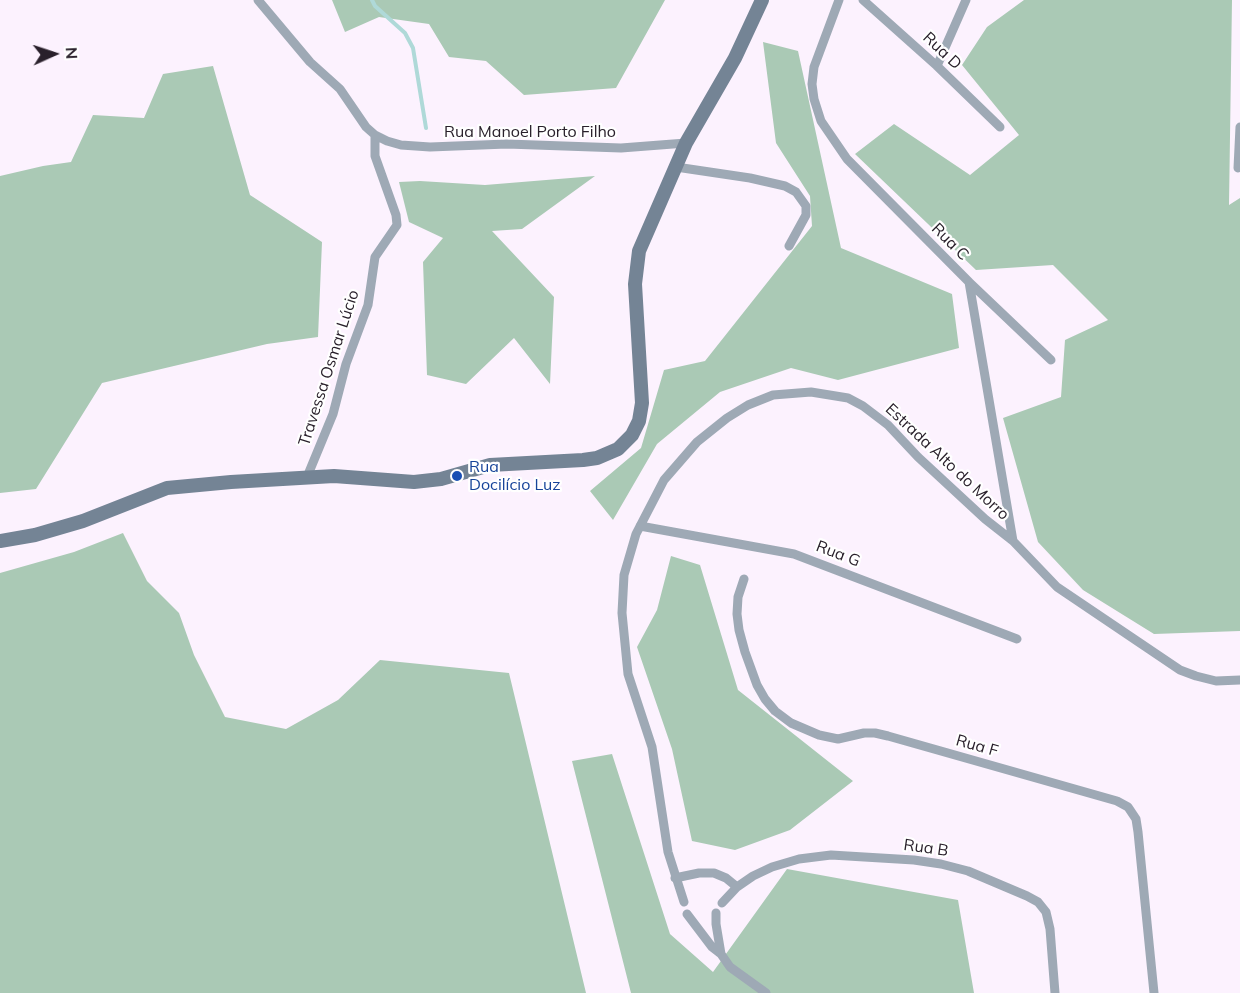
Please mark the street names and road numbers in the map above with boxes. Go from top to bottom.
street label: Rua D [919,28,965,74]
street label: Rua Manoel Porto Filho [444,122,616,142]
street label: Rua C [927,219,973,265]
street label: Travessa Osmar Lúcio [295,288,363,448]
street label: Estrada Alto do Morro [881,400,1013,524]
street label: Rua G [813,537,863,571]
street label: Rua F [954,731,1000,761]
street label: Rua B [902,835,950,861]

